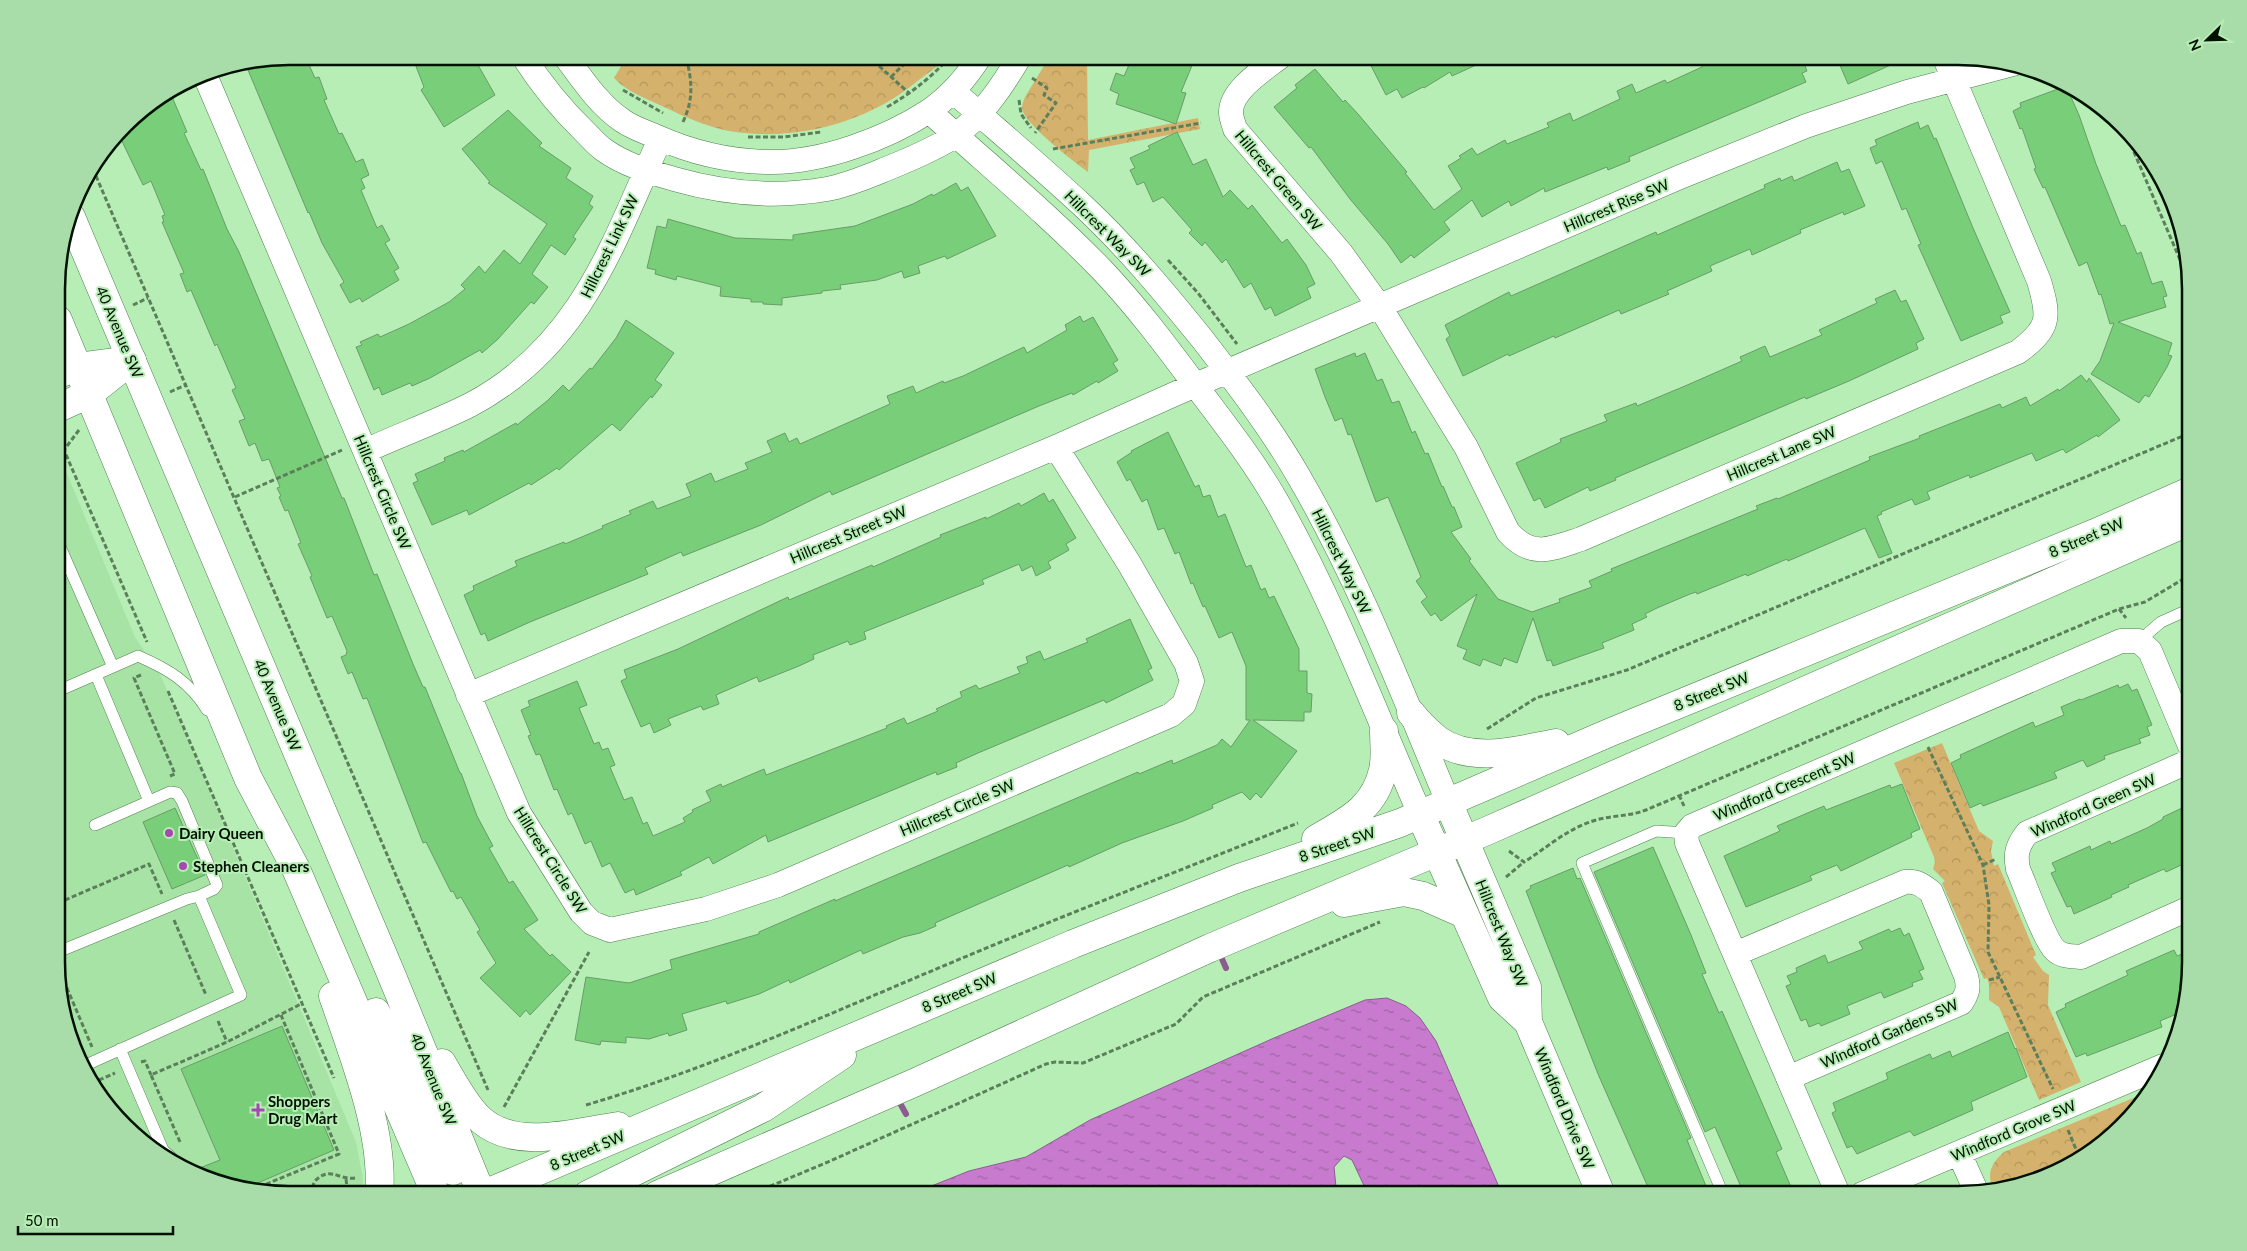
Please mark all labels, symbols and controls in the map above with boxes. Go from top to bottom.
north arrow [2182,15,2232,65]
text: N [2185,37,2205,54]
street label: Hillcrest Green SW [1232,126,1327,234]
street label: Hillcrest Rise SW [1561,175,1672,235]
street label: Hillcrest Way SW [1061,186,1155,280]
street label: Hillcrest Link SW [576,191,642,301]
street label: 40 Avenue SW [93,283,148,381]
street label: Hillcrest Lane SW [1724,422,1839,484]
street label: Hillcrest Circle SW [351,432,415,552]
street label: Hillcrest Street SW [787,501,909,567]
street label: Hillcrest Way SW [1309,506,1375,617]
street label: 8 Street SW [2046,513,2127,561]
street label: 40 Avenue SW [251,656,306,754]
street label: 8 Street SW [1671,668,1752,714]
street label: Windford Crescent SW [1710,748,1858,824]
street label: Windford Green SW [2028,769,2158,841]
street label: Hillcrest Circle SW [897,775,1017,839]
street label: Hillcrest Circle SW [511,803,591,917]
street label: 8 Street SW [1296,822,1378,865]
place label: Dairy Queen [179,824,263,842]
marker: Dairy Queen [163,827,175,839]
place label: Stephen Cleaners [193,857,310,875]
marker: Stephen Cleaners [177,860,189,872]
street label: Hillcrest Way SW [1472,877,1532,990]
street label: 8 Street SW [919,968,1000,1016]
street label: Windford Gardens SW [1817,994,1961,1072]
street label: 40 Avenue SW [407,1030,461,1128]
street label: Windford Drive SW [1531,1045,1599,1172]
place label: Shoppers Drug Mart [268,1092,338,1127]
street label: Windford Grove SW [1948,1095,2079,1164]
marker: Shoppers Drug Mart [252,1104,264,1116]
street label: 8 Street SW [547,1126,628,1174]
scale bar [18,1204,172,1236]
text: 50 m [25,1211,59,1229]

